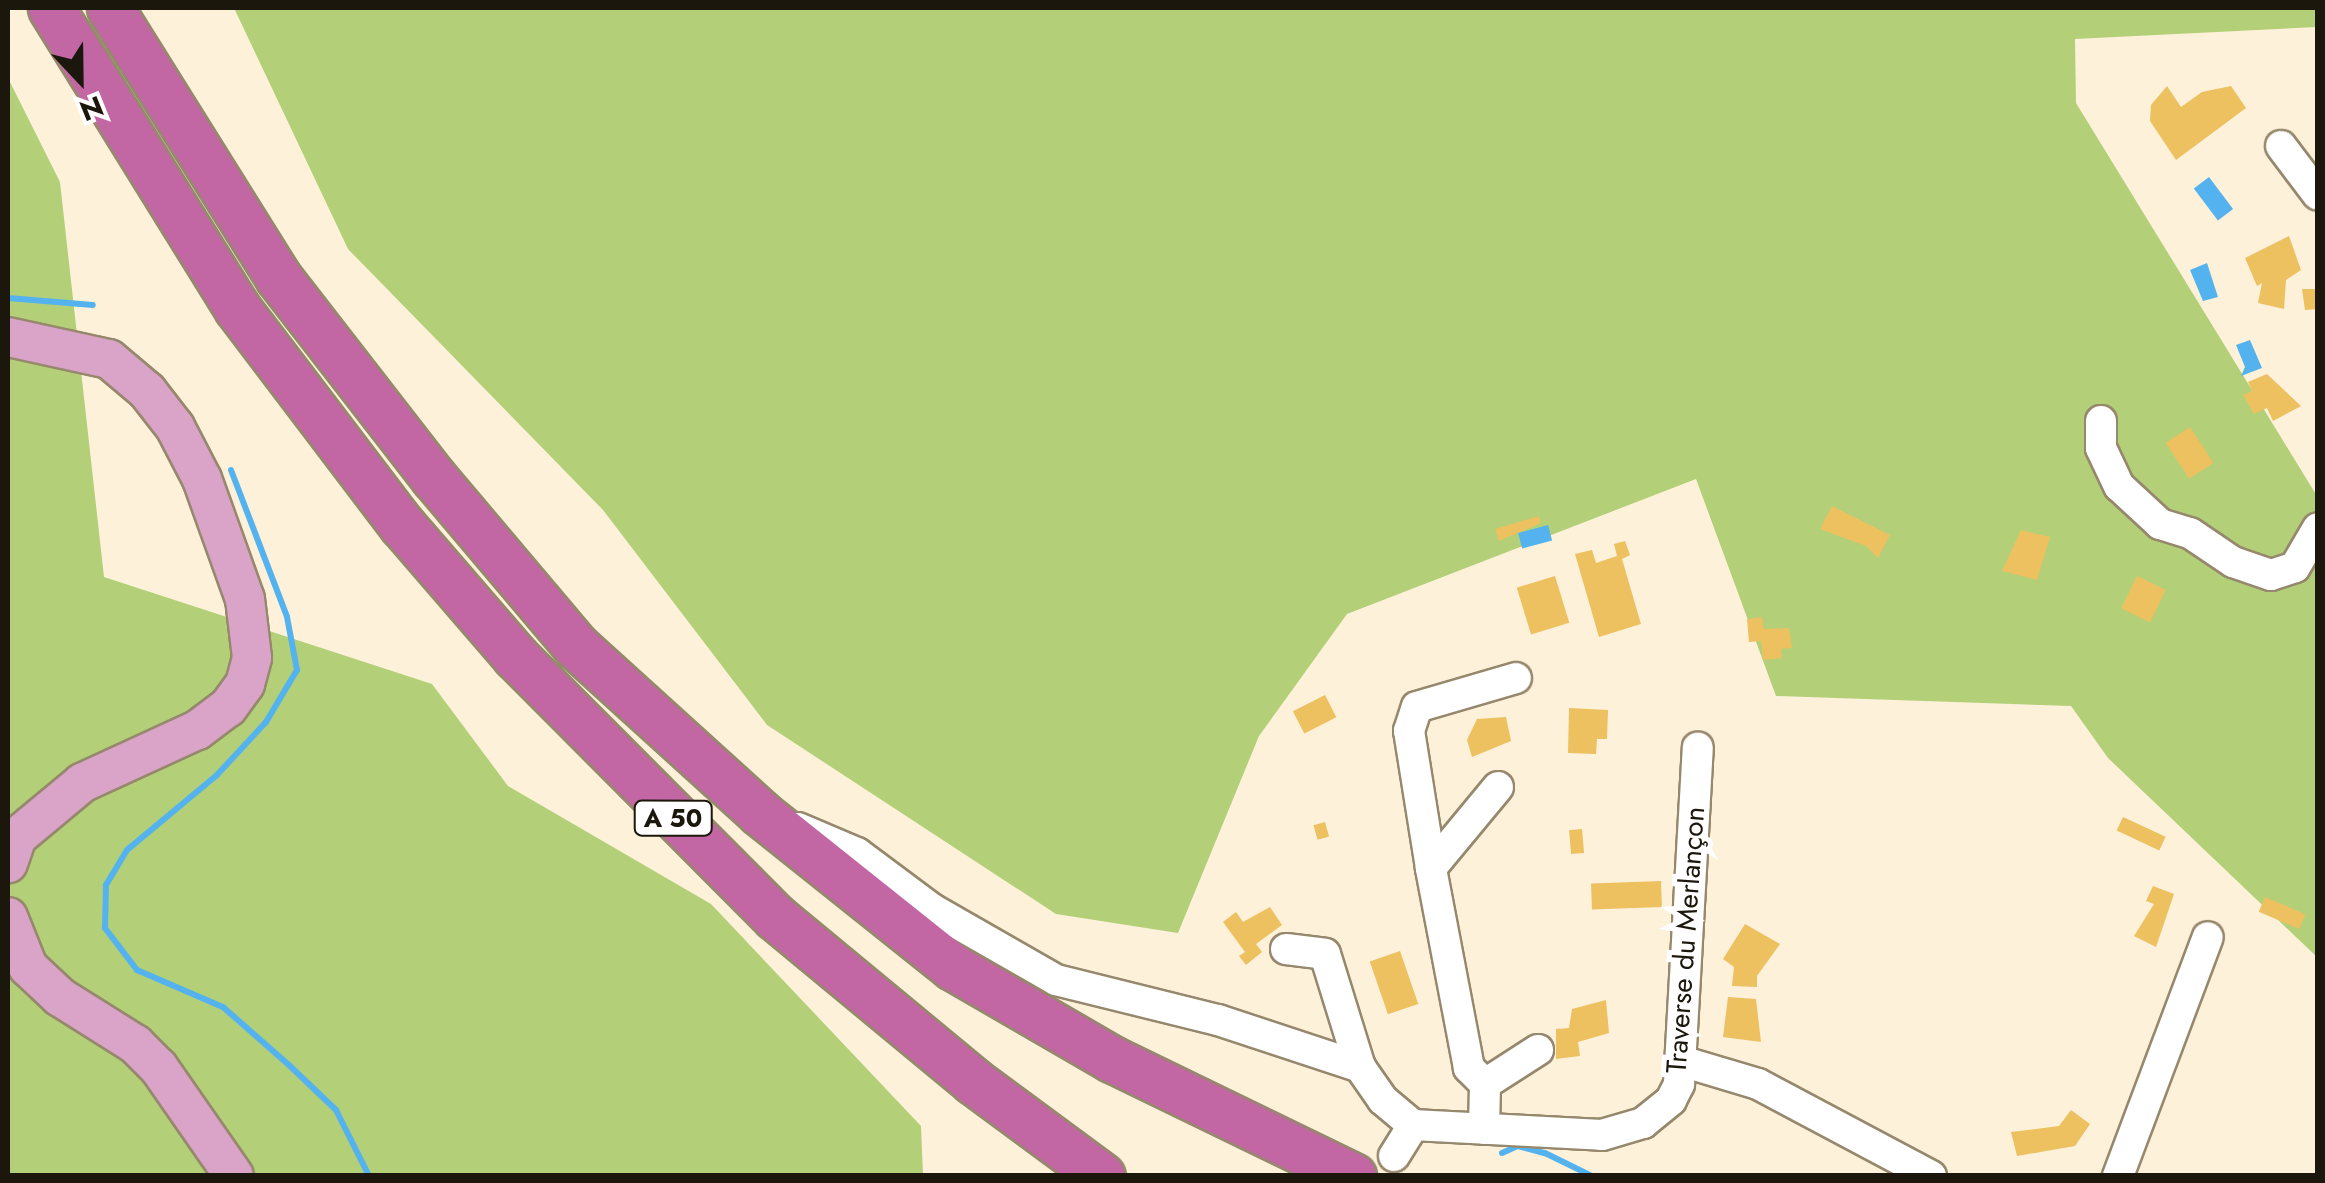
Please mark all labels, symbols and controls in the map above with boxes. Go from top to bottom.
north arrow [30,30,130,130]
text: N [73,85,109,131]
road number: A 50 [633,798,713,838]
street label: Traverse du Merlançon [1660,805,1712,1075]

